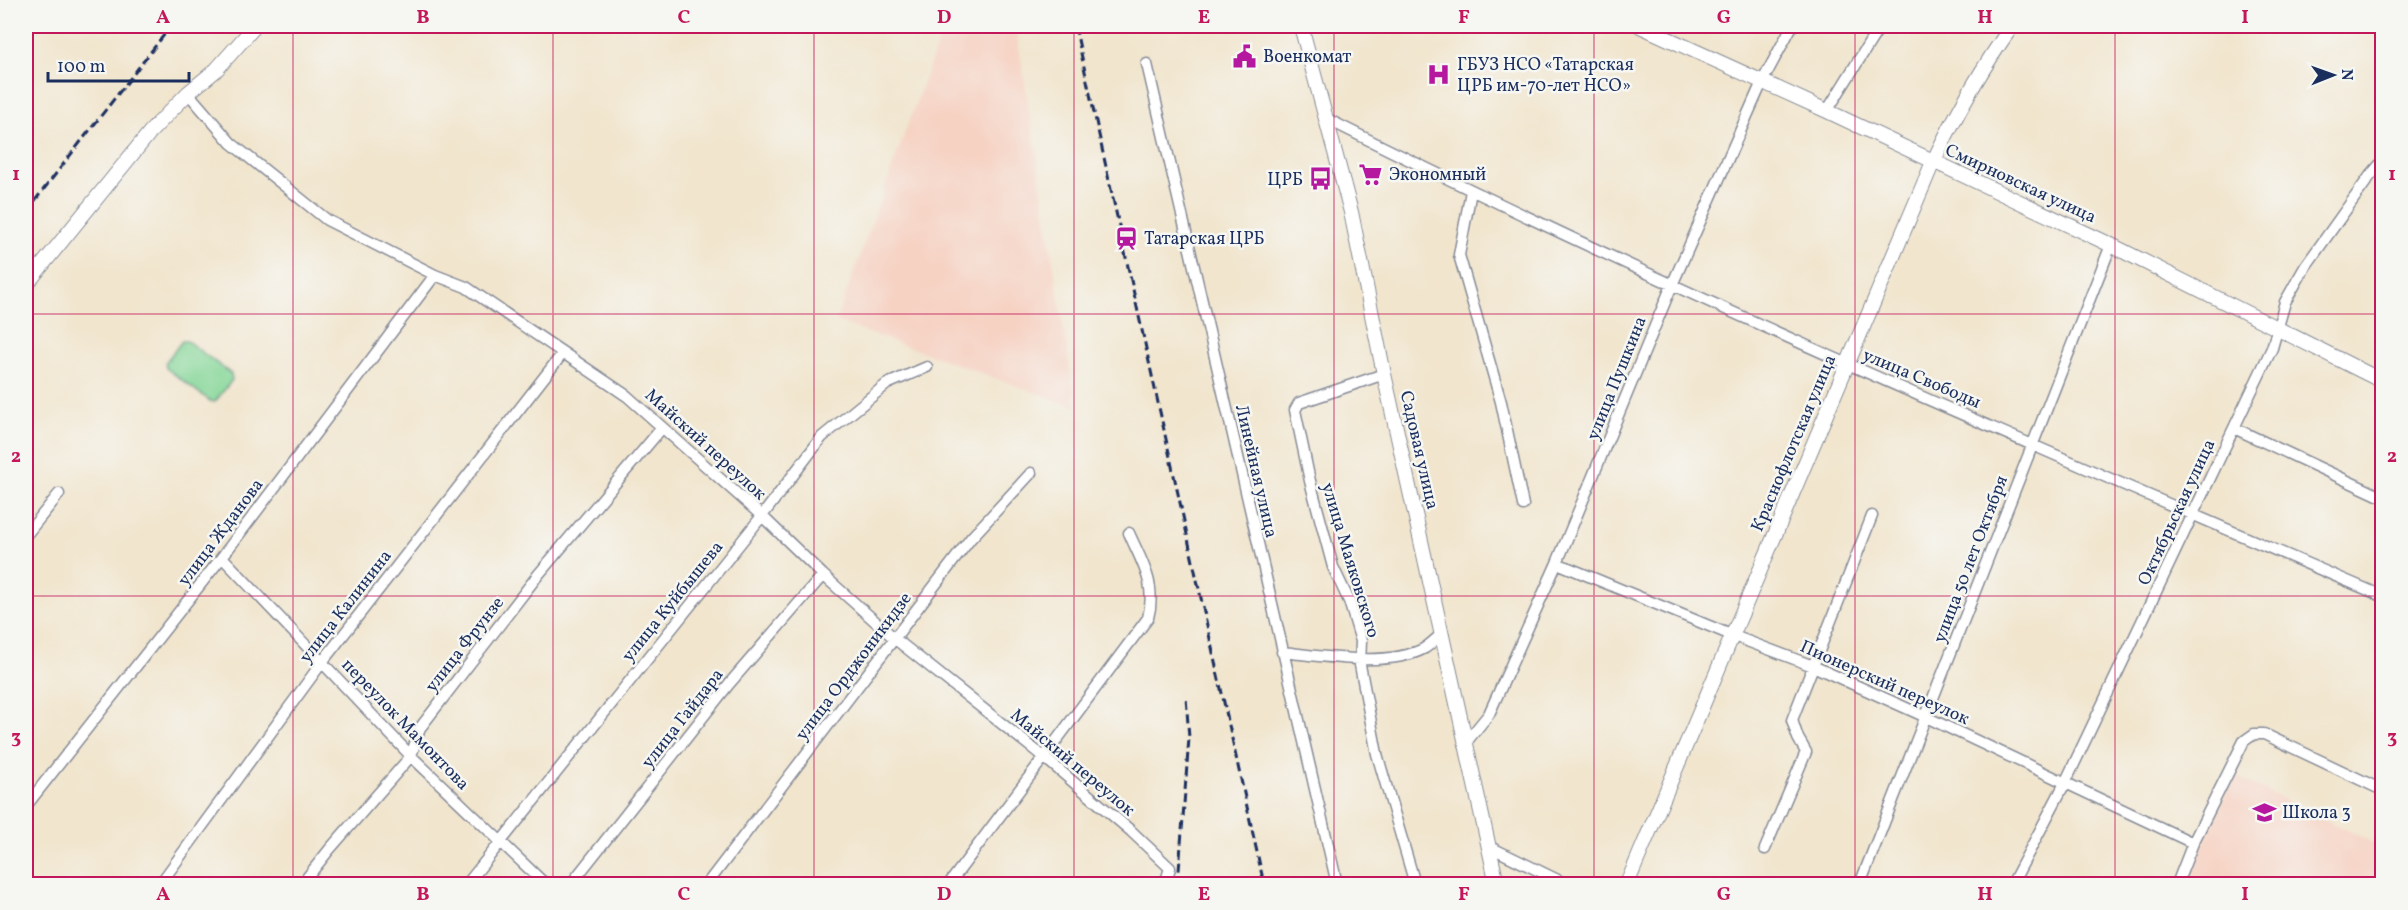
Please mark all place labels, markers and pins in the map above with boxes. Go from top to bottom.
public building icon: Военкомат [1232,43,1258,69]
place label: Военкомат [1263,45,1351,70]
place label: ГБУЗ НСО «Татарская ЦРБ им-70-лет НСО» [1457,53,1634,99]
hospital icon: ГБУЗ НСО «Татарская ЦРБ им-70-лет НСО» [1426,61,1452,87]
supermarket icon: Экономный [1358,161,1384,187]
place label: Экономный [1389,163,1486,188]
bus stop icon: ЦРБ [1308,166,1334,192]
place label: ЦРБ [1267,168,1303,193]
station icon: Татарская ЦРБ [1113,225,1139,251]
place label: Татарская ЦРБ [1144,227,1265,252]
school or university icon: Школа 3 [2251,799,2277,825]
place label: Школа 3 [2282,801,2351,826]

